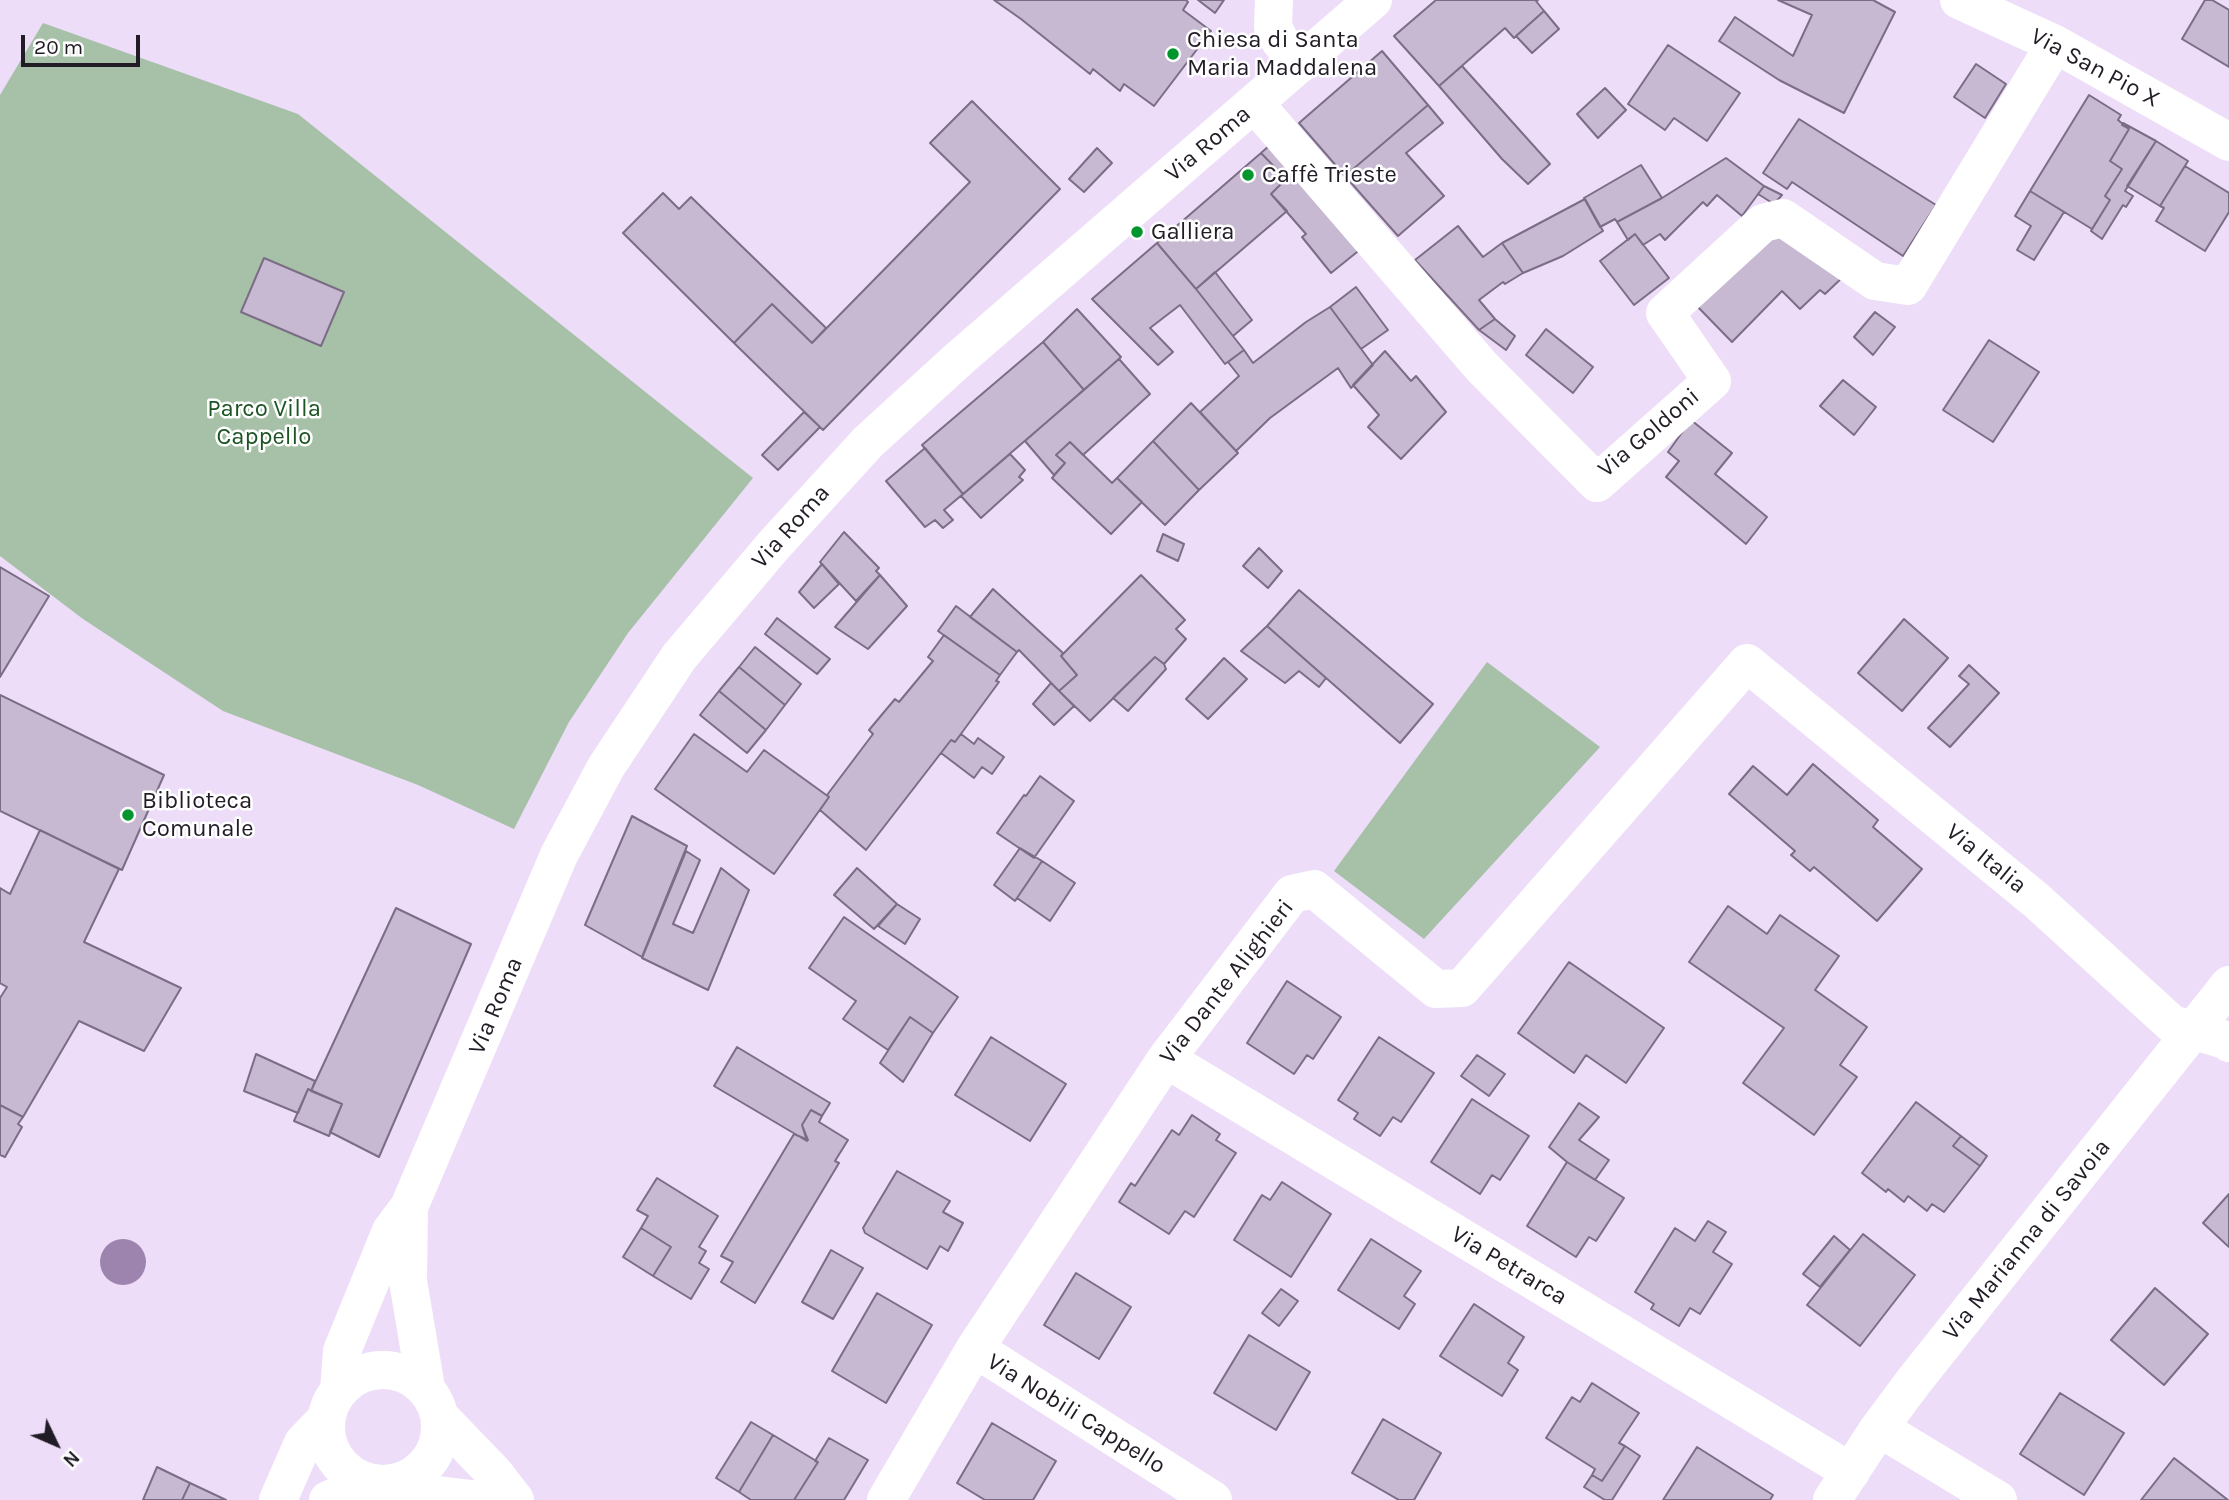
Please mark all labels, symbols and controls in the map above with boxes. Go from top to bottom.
scale bar [24,21,144,65]
street label: Via San Pio X [2025,22,2165,114]
place label: Chiesa di Santa Maria Maddalena [1187,26,1377,82]
text: 20 m [34,35,83,59]
marker: Chiesa di Santa Maria Maddalena [1165,46,1181,62]
street label: Via Roma [1159,100,1257,188]
place label: Caffè Trieste [1262,161,1397,189]
marker: Caffè Trieste [1240,167,1256,183]
place label: Galliera [1151,218,1234,246]
marker: Galliera [1129,224,1145,240]
street label: Via Goldoni [1592,382,1706,484]
park label: Parco Villa Cappello [207,395,321,451]
street label: Via Roma [746,479,836,575]
place label: Biblioteca Comunale [142,787,254,843]
marker: Biblioteca Comunale [120,807,136,823]
street label: Via Italia [1940,818,2032,900]
street label: Via Dante Alighieri [1154,894,1300,1070]
street label: Via Roma [463,953,529,1059]
street label: Via Marianna di Savoia [1937,1134,2117,1346]
street label: Via Petrarca [1446,1220,1572,1312]
street label: Via Nobili Cappello [981,1347,1171,1481]
north arrow [21,1409,91,1479]
text: N [58,1446,84,1471]

